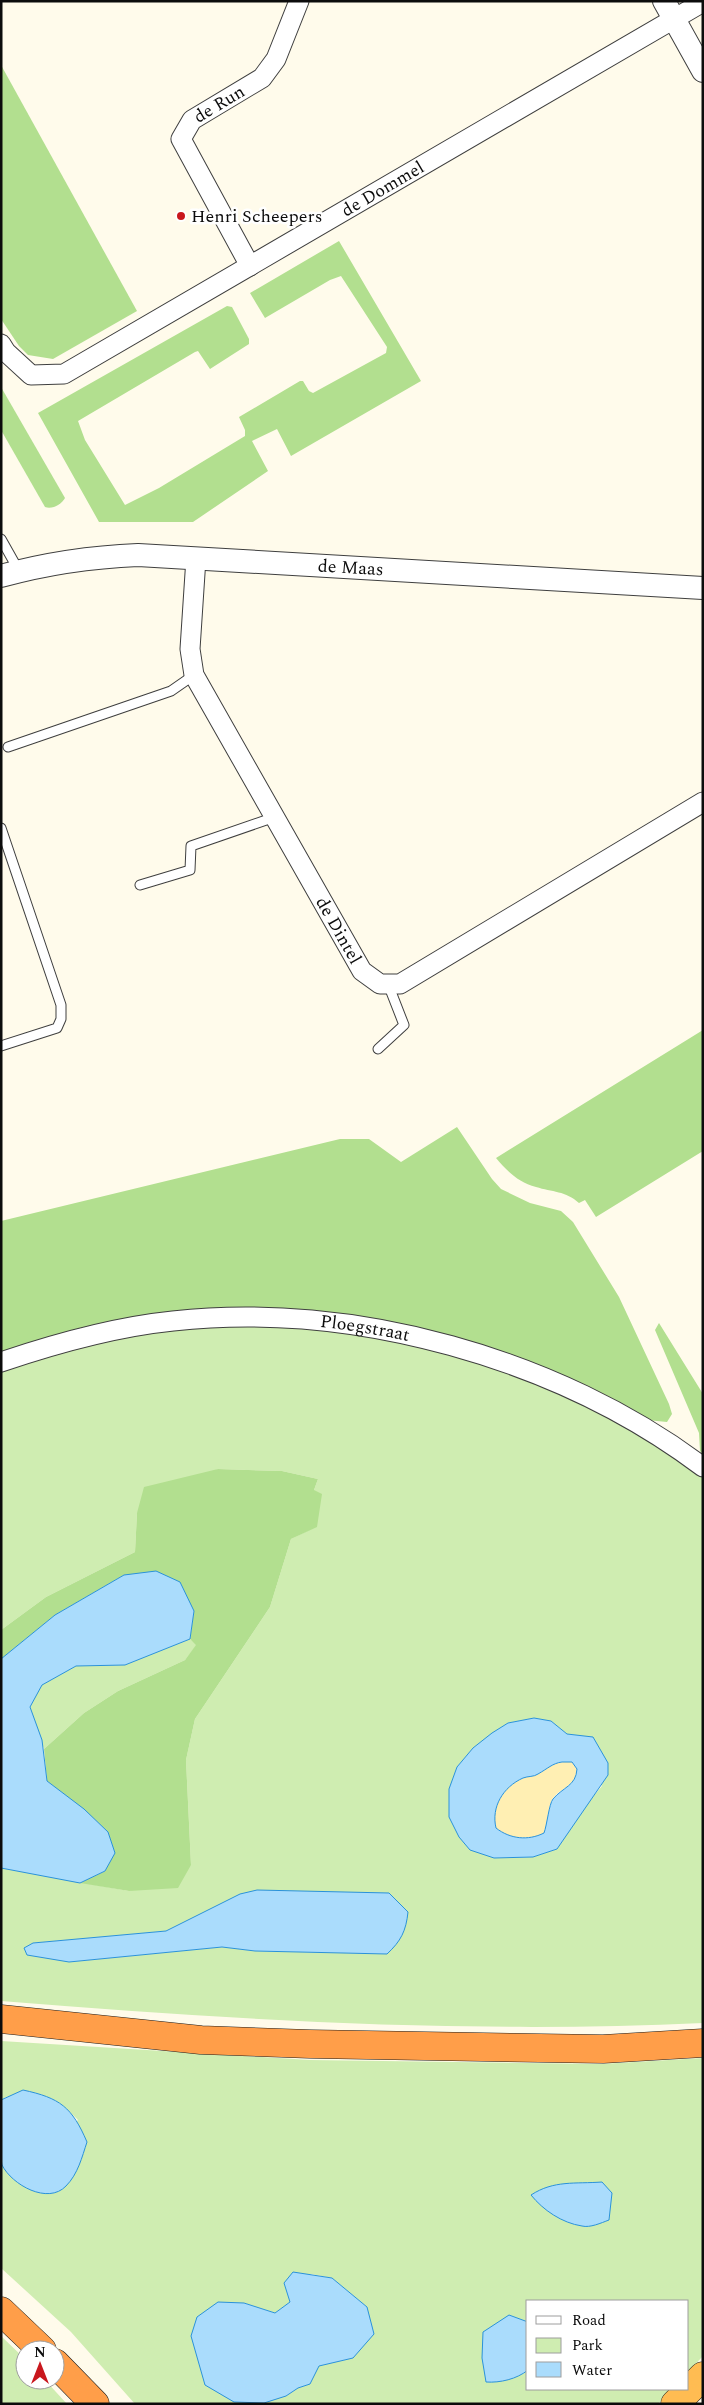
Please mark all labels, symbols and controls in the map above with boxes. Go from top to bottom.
street label: de Run [188,78,250,130]
street label: de Dommel [336,154,429,223]
place label: Henri Scheepers [191,203,322,230]
marker: Henri Scheepers [175,210,187,222]
street label: de Maas [317,552,384,583]
street label: de Dintel [309,892,369,969]
street label: Ploegstraat [319,1307,412,1349]
legend [526,2300,689,2390]
text: Road [572,2309,606,2332]
text: Park [572,2334,603,2357]
north arrow [15,2340,65,2390]
text: N [34,2342,46,2363]
text: Water [572,2359,612,2382]

